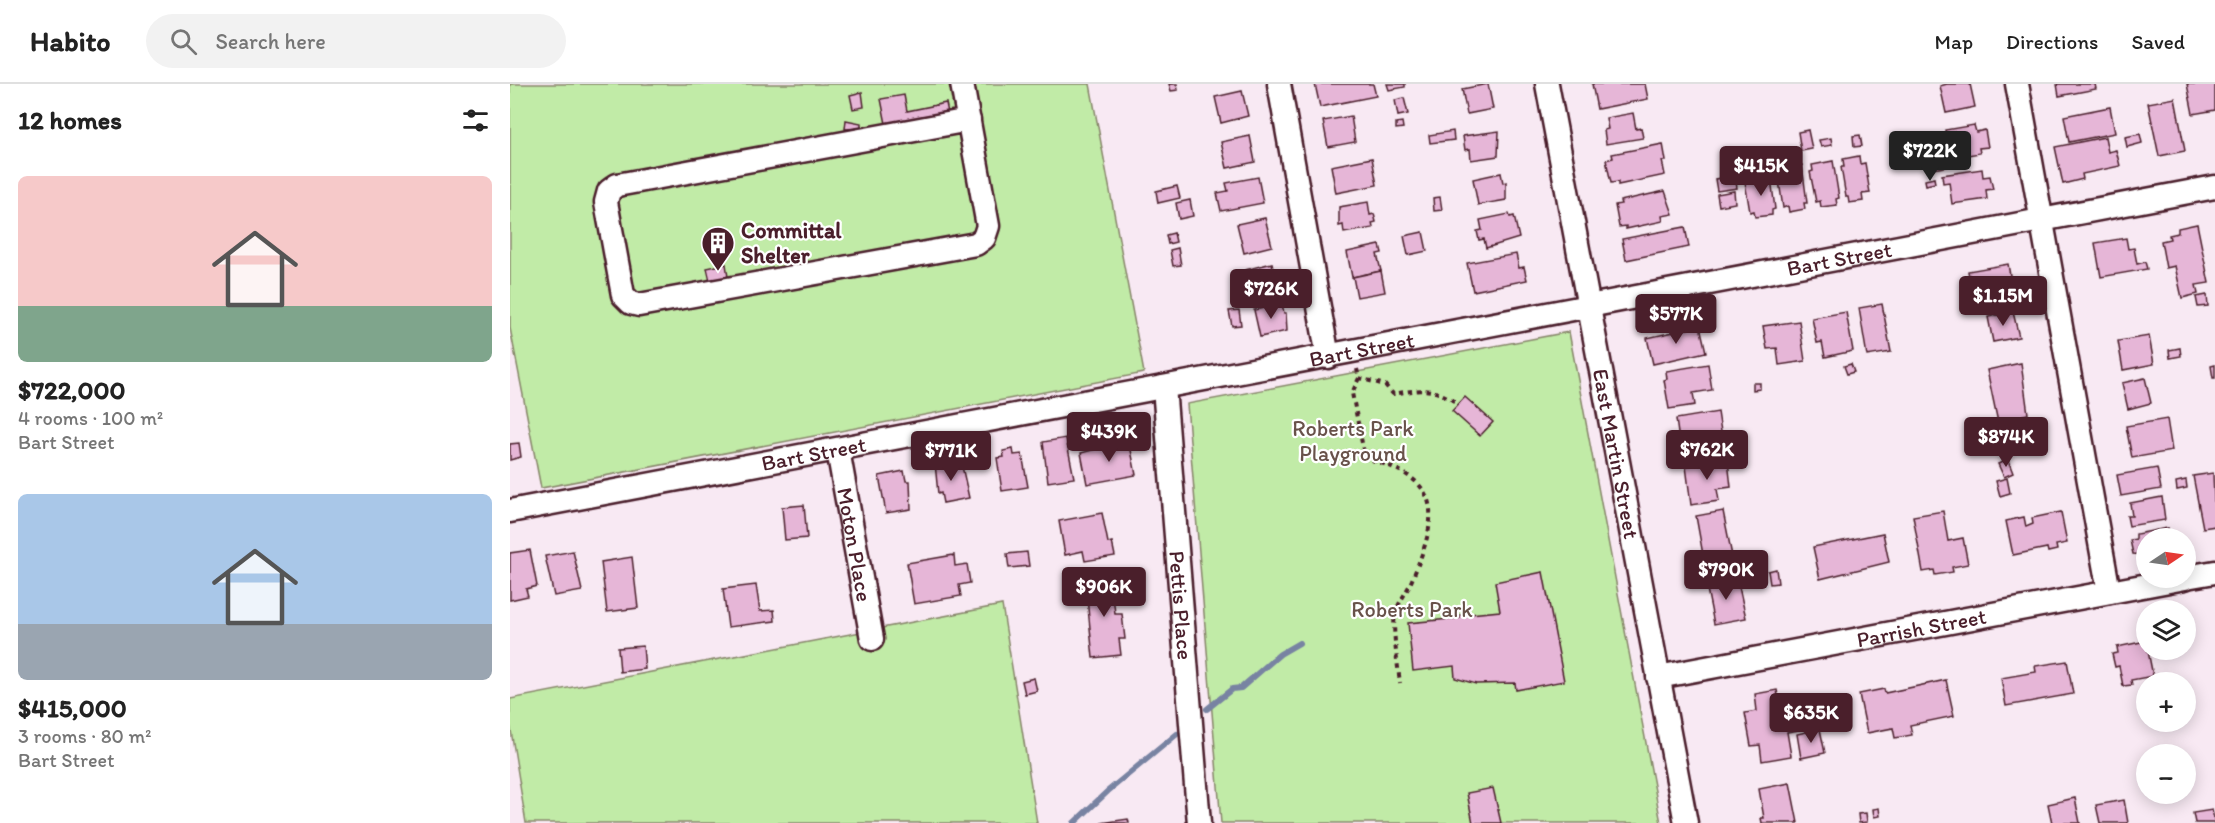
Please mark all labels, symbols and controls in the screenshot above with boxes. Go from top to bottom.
search box [146,14,566,68]
text: Habito [30,24,110,58]
icon: search [167,25,200,58]
text: Search here [215,28,326,55]
text: Map [1935,29,1973,54]
text: Directions [2006,29,2098,54]
text: Saved [2131,29,2185,54]
text: 12 homes [18,104,122,136]
icon: filters [459,104,492,137]
pin: $722K [1888,131,1972,182]
text: $722K [1903,138,1957,162]
pin: $415K [1719,146,1803,197]
text: $415K [1734,153,1788,177]
icon: home [201,215,309,323]
place label: Committal Shelter [741,217,842,269]
building icon: Committal Shelter [700,225,736,272]
street label: Bart Street [1785,235,1894,282]
pin: $726K [1229,269,1313,320]
text: $726K [1244,276,1298,300]
pin: $1.15M [1954,276,2052,327]
text: $1.15M [1973,283,2033,307]
pin: $577K [1634,294,1718,345]
text: $577K [1649,301,1703,325]
street label: Bart Street [1307,326,1416,372]
street label: East Martin Street [1587,366,1646,541]
text: $722,000 [18,374,126,406]
text: 4 rooms · 100 m² [18,406,163,430]
pin: $439K [1067,412,1151,463]
park label: Roberts Park Playground [1292,415,1414,467]
pin: $874K [1964,417,2048,468]
text: $439K [1081,419,1137,443]
text: $874K [1978,424,2034,448]
text: Bart Street [18,430,114,454]
street label: Bart Street [759,430,868,476]
pin: $762K [1665,430,1749,481]
pin: $771K [909,431,993,482]
text: $762K [1680,437,1734,461]
text: $771K [925,438,977,462]
street label: Moton Place [831,485,879,604]
north arrow [2136,528,2196,588]
map controls [2136,528,2196,804]
icon: home [201,533,309,641]
street label: Pettis Place [1164,550,1199,661]
pin: $790K [1684,550,1768,601]
text: $790K [1698,557,1754,581]
pin: $906K [1062,567,1146,618]
text: $906K [1076,574,1132,598]
park label: Roberts Park [1351,596,1473,623]
button: layers [2136,600,2196,660]
street label: Parrish Street [1854,602,1988,653]
button: + [2136,672,2196,732]
text: $415,000 [18,692,127,724]
pin: $635K [1769,693,1853,744]
text: $635K [1784,700,1838,724]
text: 3 rooms · 80 m² [18,724,151,748]
button: − [2136,744,2196,804]
text: Bart Street [18,748,114,772]

